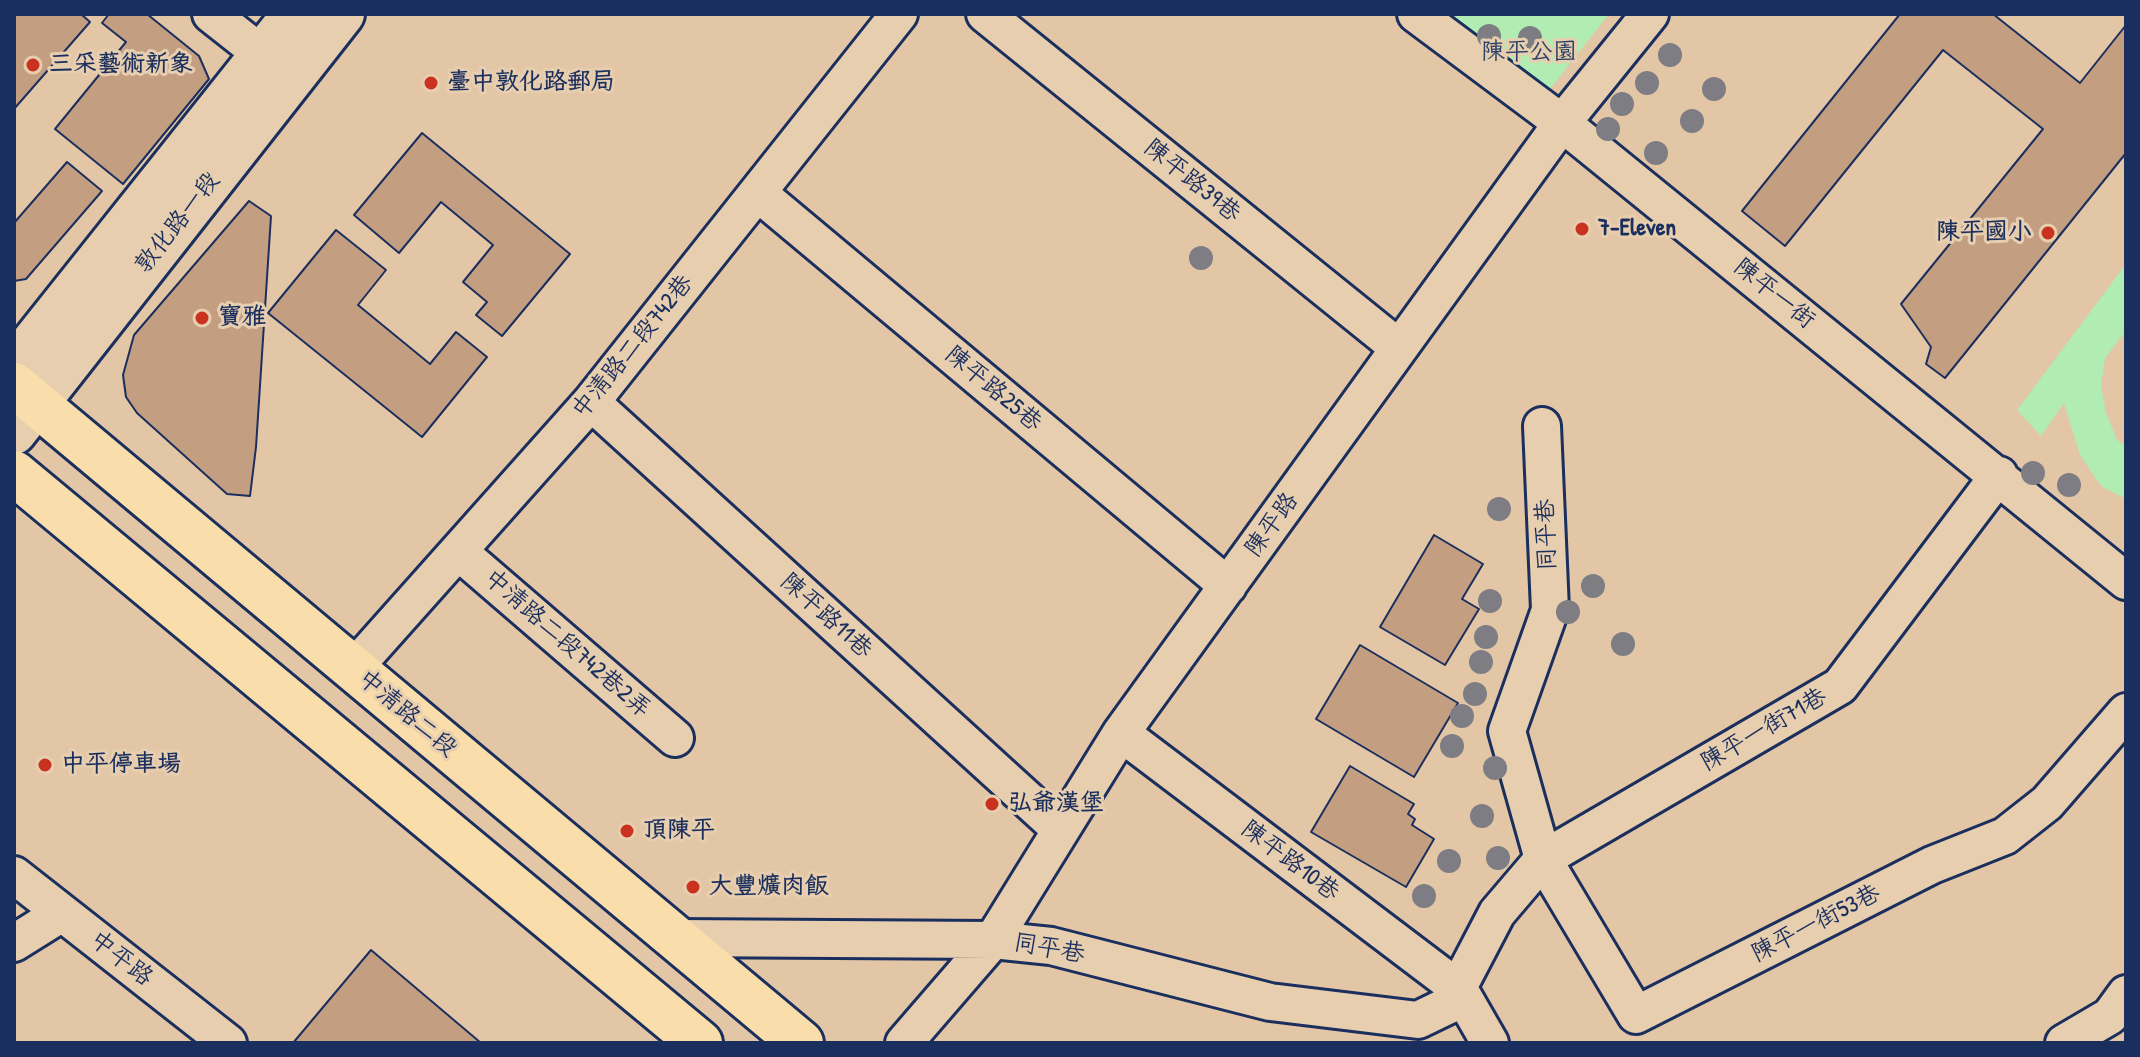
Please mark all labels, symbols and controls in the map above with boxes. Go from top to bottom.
park label: 陳平公園 [1481,39,1577,67]
place label: 三采藝術新象 [49,51,193,79]
marker: 三采藝術新象 [24,56,42,74]
place label: 臺中敦化路郵局 [447,69,615,97]
marker: 臺中敦化路郵局 [422,74,440,92]
street label: 陳平路39巷 [1138,133,1246,229]
street label: 敦化路一段 [130,167,226,279]
place label: 7-Eleven [1598,215,1676,243]
place label: 陳平國小 [1936,219,2032,247]
marker: 7-Eleven [1573,220,1591,238]
marker: 陳平國小 [2039,224,2057,242]
street label: 陳平一街 [1728,253,1820,335]
street label: 中清路二段742巷 [566,270,700,424]
place label: 寶雅 [218,304,266,332]
marker: 寶雅 [193,309,211,327]
street label: 陳平路25巷 [939,340,1047,438]
street label: 陳平路 [1239,487,1305,563]
street label: 同平巷 [1531,499,1563,571]
street label: 中清路二段742巷2弄 [478,564,656,724]
street label: 陳平路11巷 [774,567,878,665]
street label: 中清路二段 [352,664,462,764]
street label: 陳平一街71巷 [1696,682,1832,778]
place label: 中平停車場 [61,751,181,779]
marker: 中平停車場 [36,756,54,774]
place label: 弘爺漢堡 [1008,790,1104,818]
marker: 弘爺漢堡 [983,795,1001,813]
street label: 陳平路10巷 [1235,815,1345,907]
place label: 頂陳平 [643,817,715,845]
marker: 頂陳平 [618,822,636,840]
place label: 大豐爌肉飯 [709,873,829,901]
marker: 大豐爌肉飯 [684,878,702,896]
street label: 陳平一街53巷 [1747,879,1885,969]
street label: 中平路 [84,925,158,993]
street label: 同平巷 [1011,929,1087,969]

